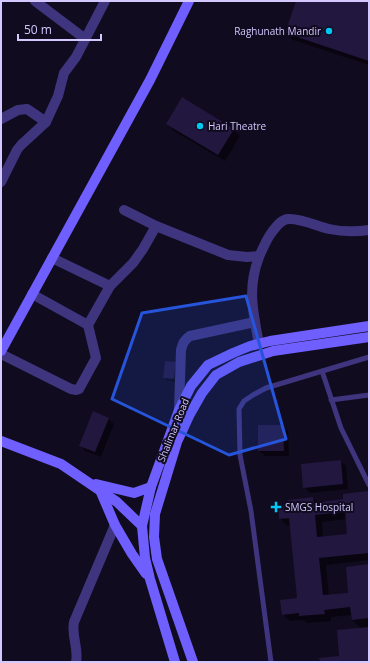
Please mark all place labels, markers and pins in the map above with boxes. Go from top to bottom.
place label: Raghunath Mandir [234,24,321,38]
marker: Raghunath Mandir [324,26,334,36]
place label: Hari Theatre [208,119,267,133]
marker: Hari Theatre [195,121,205,131]
place label: SMGS Hospital [285,500,353,514]
marker: SMGS Hospital [270,501,282,513]

